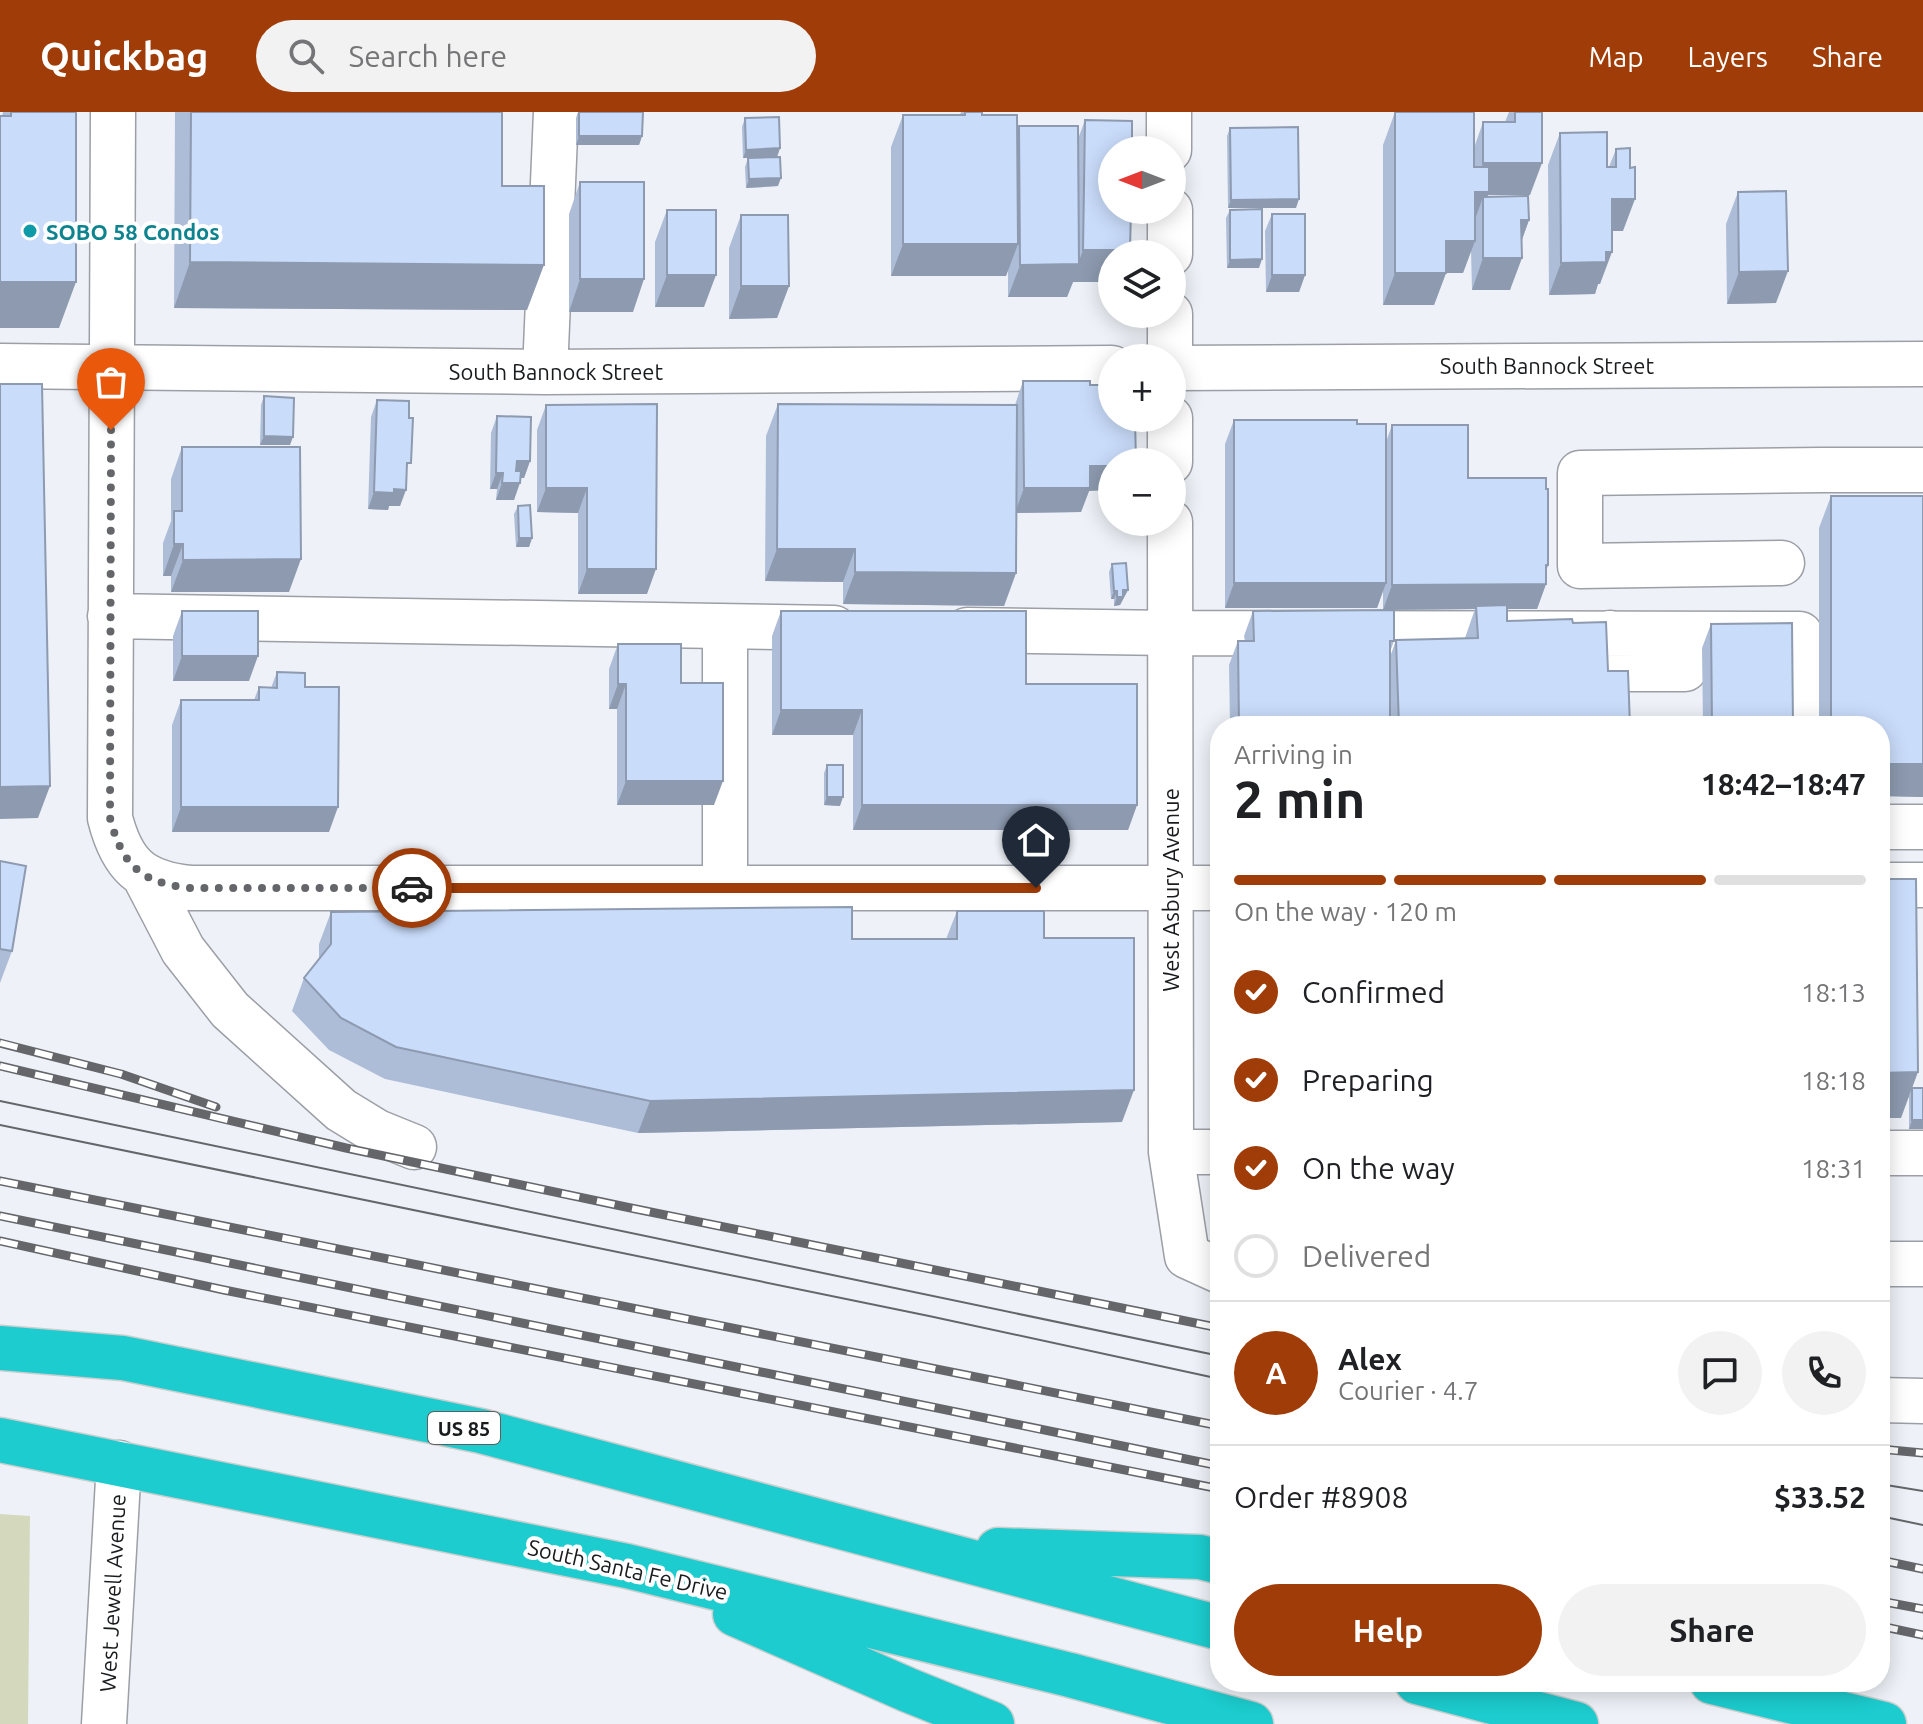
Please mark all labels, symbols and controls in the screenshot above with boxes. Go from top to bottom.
search box [256,20,816,92]
icon: search [284,34,328,78]
text: Quickbag [40,35,208,77]
text: Search here [348,39,507,73]
text: Map [1588,41,1644,72]
text: Layers [1688,41,1768,72]
text: Share [1812,41,1883,72]
north arrow [1098,136,1186,224]
map controls [1098,136,1186,536]
place label: SOBO 58 Condos [46,219,220,244]
marker: SOBO 58 Condos [21,222,39,240]
button: layers [1098,240,1186,328]
button: + [1098,344,1186,432]
pin [77,348,145,430]
street label: South Bannock Street [1440,353,1654,378]
street label: South Bannock Street [449,359,663,384]
icon: bag [89,360,133,404]
button: − [1098,448,1186,536]
text: Arriving in [1234,740,1353,769]
text: 18:42–18:47 [1701,767,1866,801]
text: 2 min [1234,770,1365,828]
street label: West Asbury Avenue [1158,788,1183,992]
pin [1002,806,1070,888]
icon: home [1014,818,1058,862]
courier [372,848,452,928]
icon: car [390,866,434,910]
text: On the way · 120 m [1234,897,1457,926]
icon: check [1234,970,1278,1014]
text: Confirmed [1302,975,1445,1009]
text: 18:13 [1801,978,1866,1007]
icon: check [1234,1058,1278,1102]
text: Preparing [1302,1063,1434,1097]
text: 18:18 [1801,1066,1866,1095]
icon: check [1234,1146,1278,1190]
text: On the way [1302,1151,1455,1185]
text: 18:31 [1801,1154,1866,1183]
text: Delivered [1302,1239,1431,1273]
button: chat [1678,1331,1762,1415]
button: phone [1782,1331,1866,1415]
text: Alex [1338,1342,1402,1376]
text: A [1265,1356,1287,1390]
text: Courier · 4.7 [1338,1376,1478,1405]
road number: US 85 [428,1412,500,1444]
text: Order #8908 [1234,1480,1408,1514]
text: $33.52 [1774,1480,1866,1514]
street label: West Jewell Avenue [94,1493,130,1693]
street label: South Santa Fe Drive [526,1534,730,1604]
button: Help [1234,1584,1542,1676]
button: Share [1558,1584,1866,1676]

